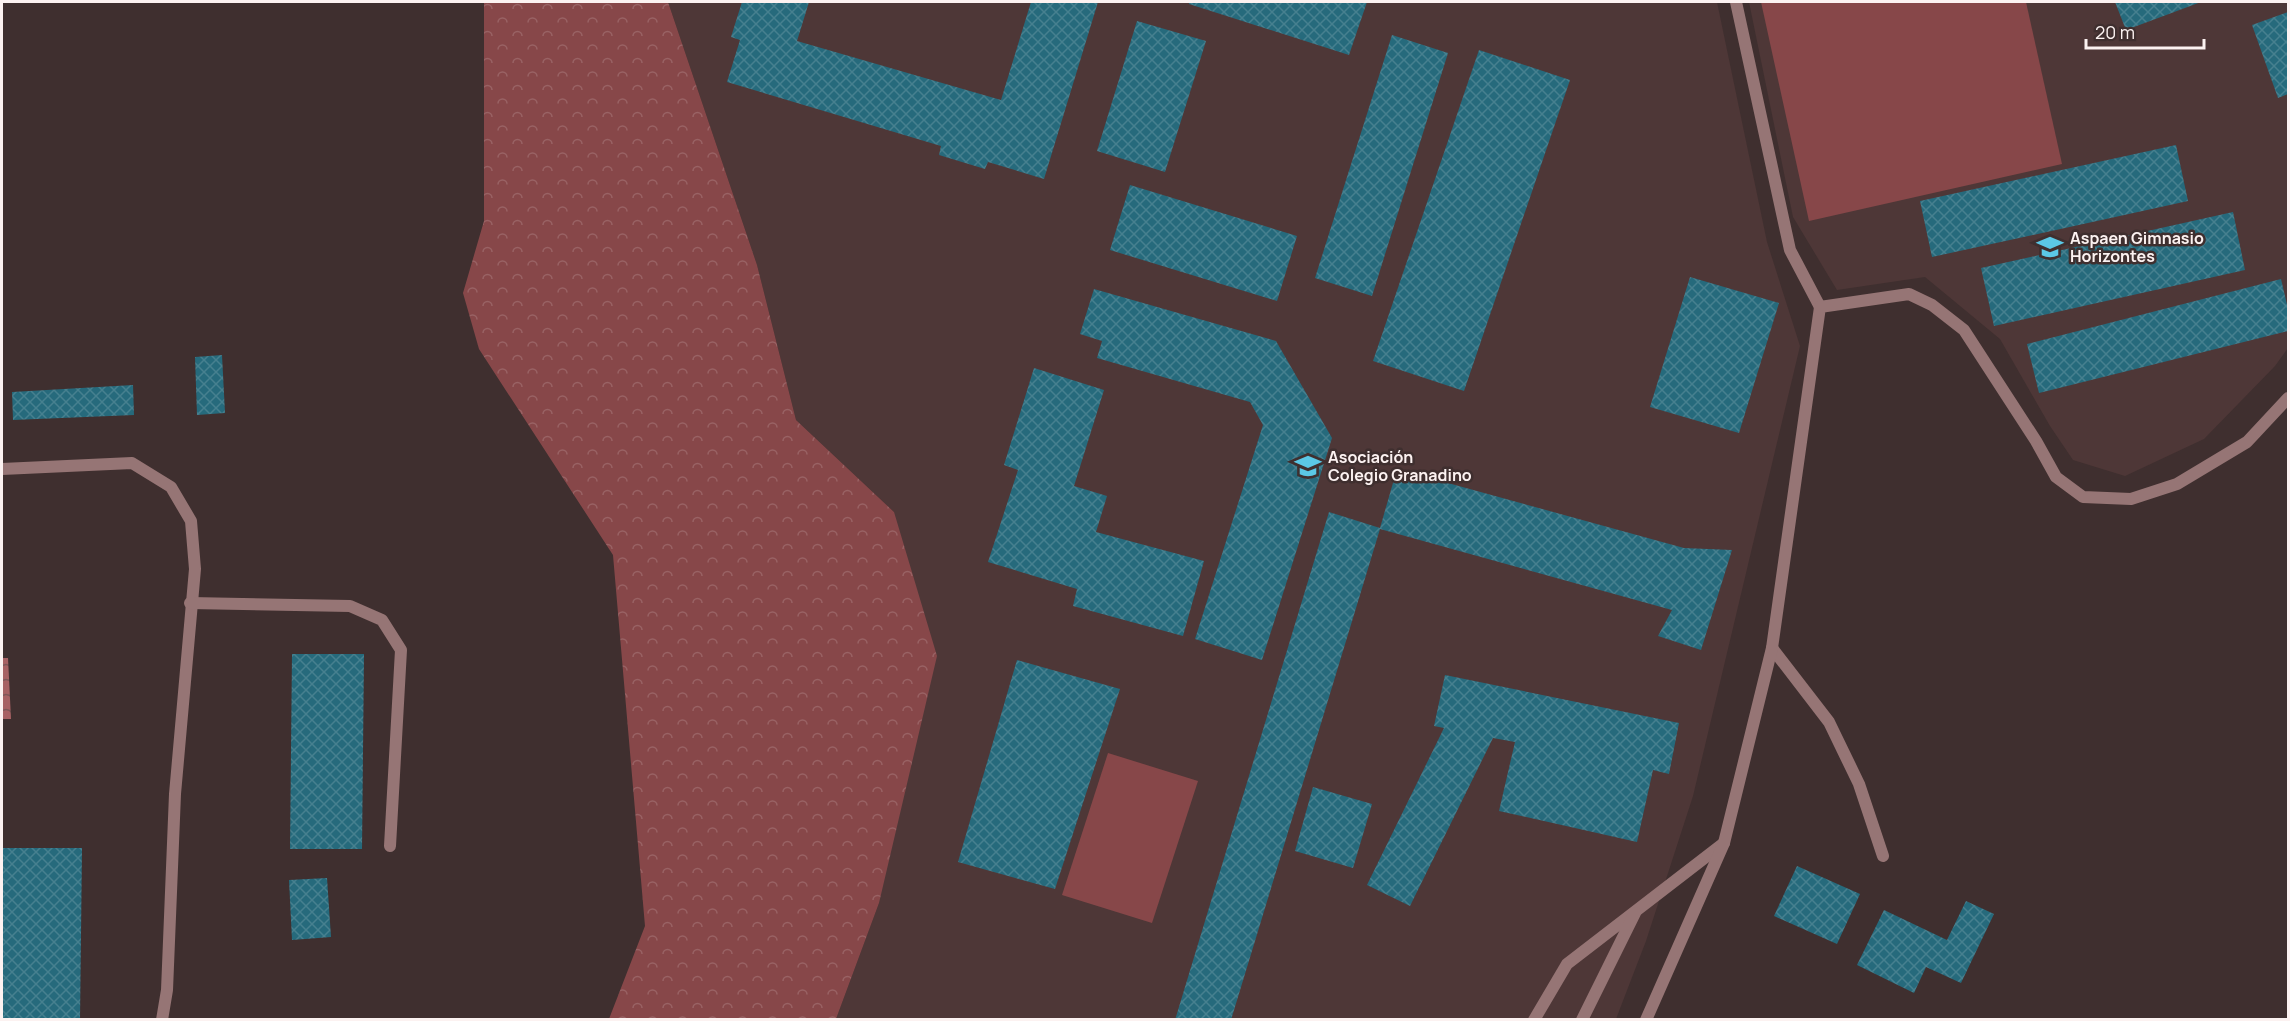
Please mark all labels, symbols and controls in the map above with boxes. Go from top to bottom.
scale bar [2086,12,2204,50]
text: 20 m [2095,20,2135,44]
place label: Aspaen Gimnasio Horizontes [2070,227,2204,267]
school or university icon: Aspaen Gimnasio Horizontes [2035,232,2065,262]
place label: Asociación Colegio Granadino [1328,446,1472,486]
school or university icon: Asociación Colegio Granadino [1293,451,1323,481]

